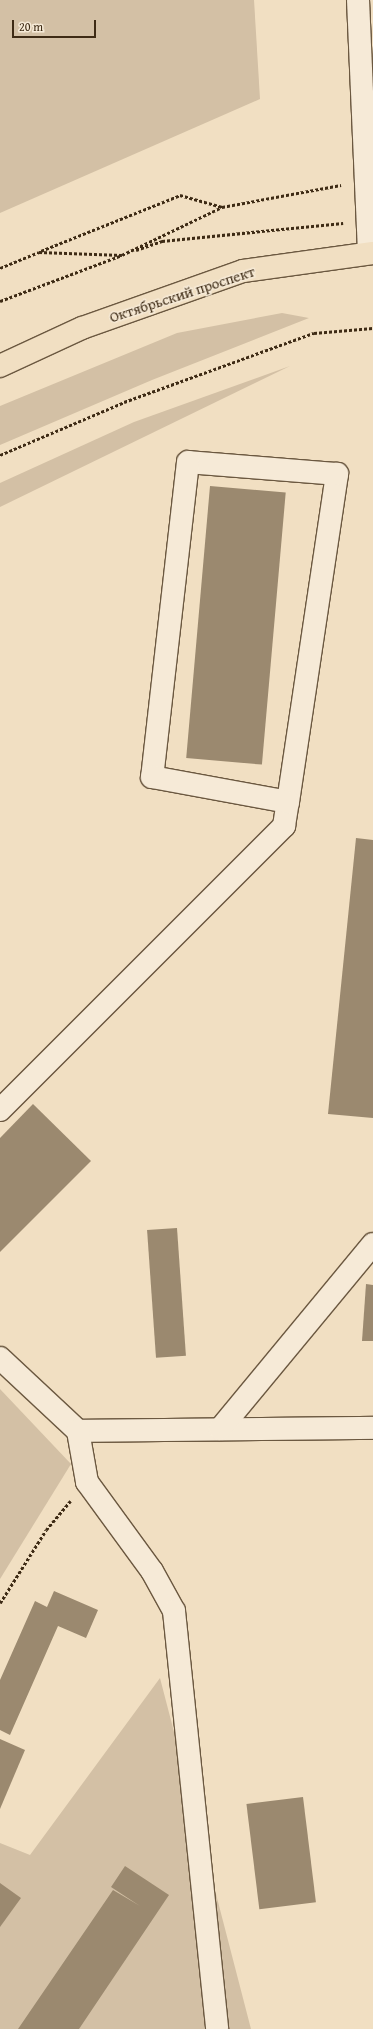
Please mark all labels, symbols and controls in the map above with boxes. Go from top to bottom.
scale bar [14,12,98,38]
text: 20 m [19,18,43,35]
street label: Октябрьский проспект [107,262,257,326]

